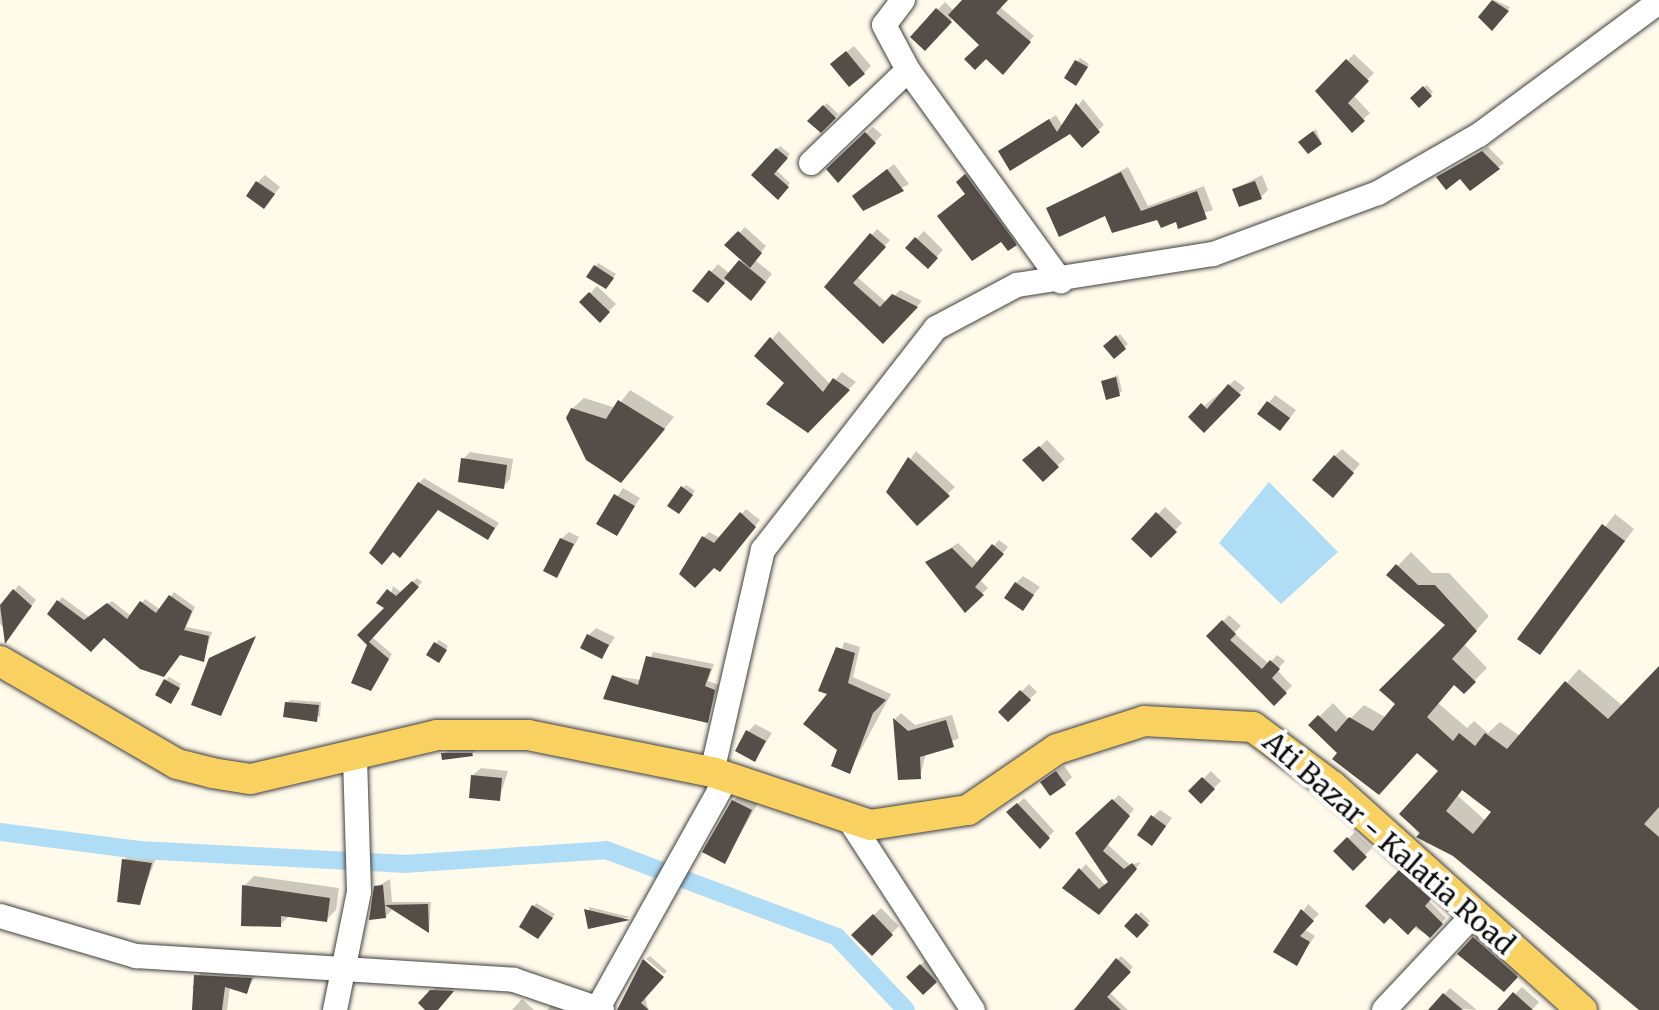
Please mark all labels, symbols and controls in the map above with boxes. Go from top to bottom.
street label: Ati Bazar - Kalatia Road [1256,725,1522,961]

